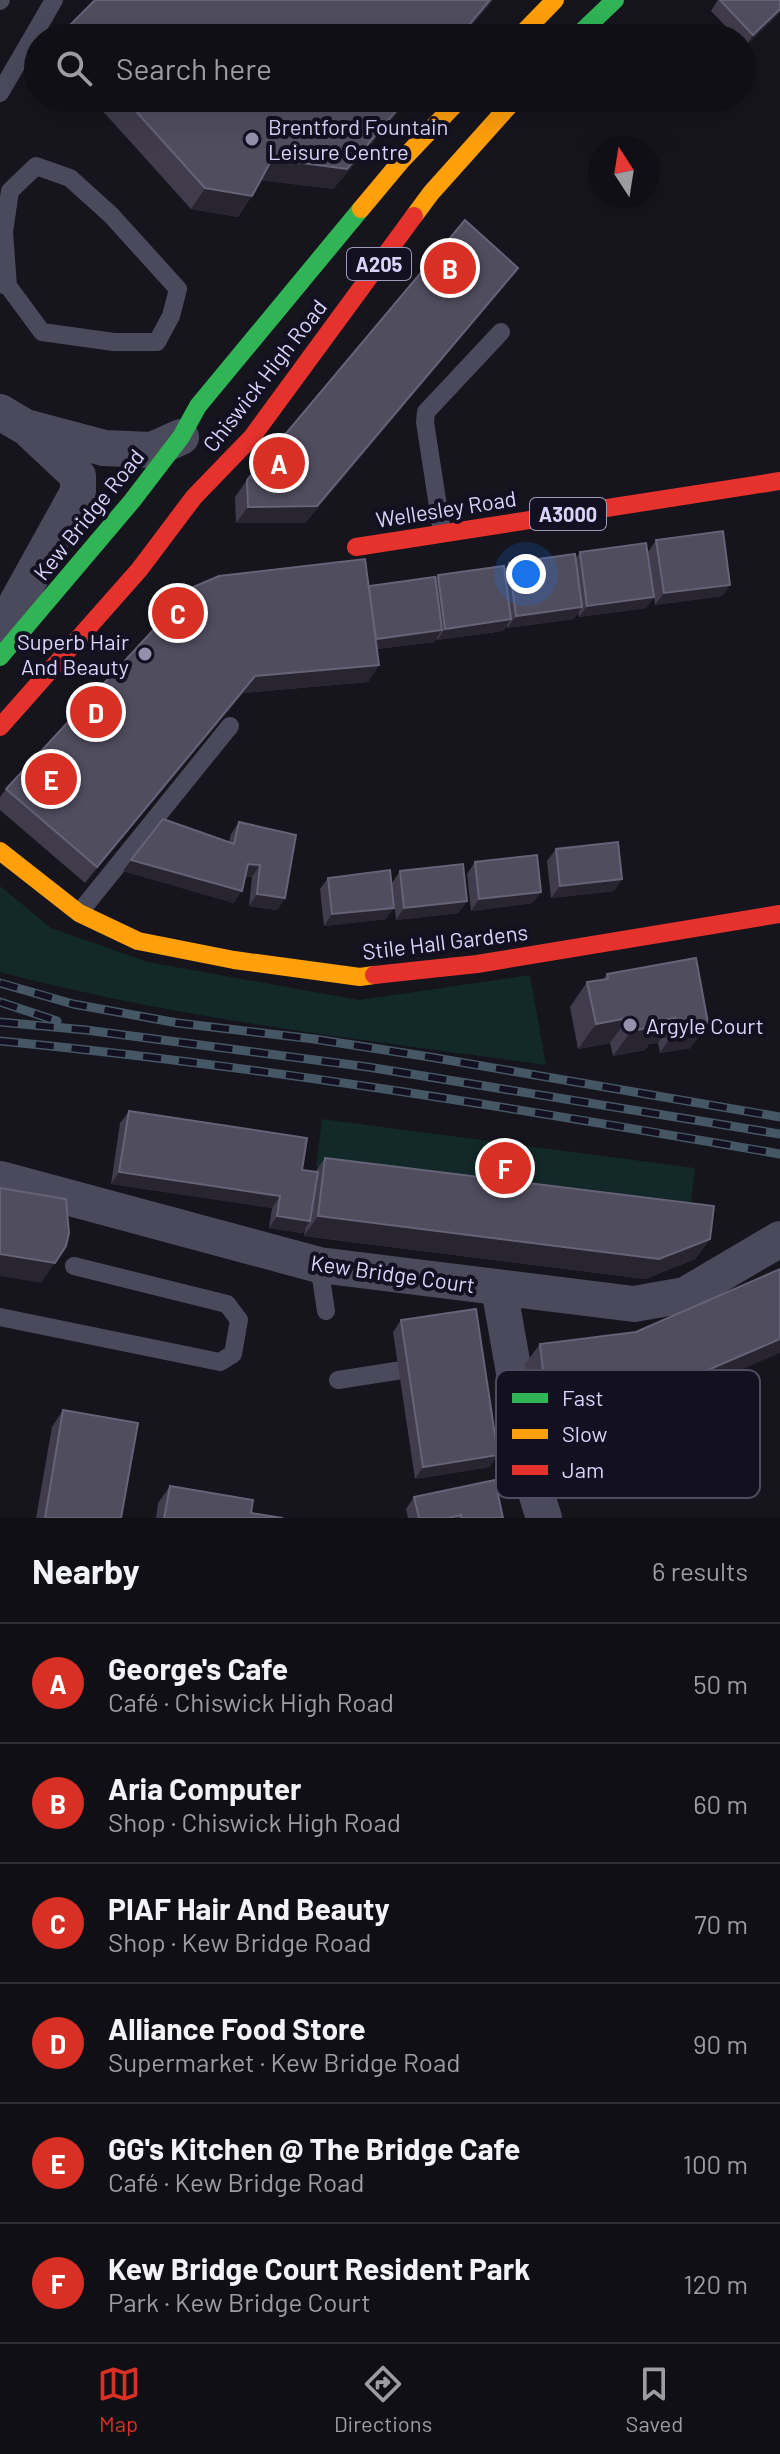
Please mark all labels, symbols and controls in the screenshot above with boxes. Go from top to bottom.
search box [24,24,756,112]
icon: search [52,46,96,90]
text: Search here [116,50,272,86]
place label: Brentford Fountain Leisure Centre [268,113,448,164]
marker: Brentford Fountain Leisure Centre [243,130,261,148]
north arrow [588,136,660,208]
pin: B [424,238,476,298]
road number: A205 [347,248,411,280]
street label: Chiswick High Road [197,294,331,456]
pin: A [253,433,305,493]
street label: Kew Bridge Road [27,443,149,585]
street label: Wellesley Road [374,484,518,532]
road number: A3000 [530,498,606,530]
your location [506,554,546,594]
pin: C [152,583,204,643]
place label: Superb Hair And Beauty [17,628,129,679]
marker: Superb Hair And Beauty [136,645,154,663]
pin: D [70,682,122,742]
pin: E [25,749,77,809]
street label: Stile Hall Gardens [361,918,529,964]
place label: Argyle Court [646,1012,764,1038]
marker: Argyle Court [621,1016,639,1034]
pin: F [479,1138,531,1198]
street label: Kew Bridge Court [309,1249,477,1297]
legend [496,1370,760,1498]
text: Fast [562,1384,604,1410]
text: Slow [562,1420,607,1446]
text: Jam [562,1456,604,1482]
text: Nearby [32,1550,140,1591]
text: 6 results [652,1555,748,1586]
text: George's Cafe [108,1650,288,1686]
text: A [49,1668,67,1699]
text: 50 m [693,1668,748,1699]
text: Café · Chiswick High Road [108,1686,394,1717]
text: Aria Computer [108,1770,302,1806]
text: B [50,1788,66,1819]
text: 60 m [693,1788,748,1819]
text: Shop · Chiswick High Road [108,1806,401,1837]
text: PIAF Hair And Beauty [108,1890,390,1926]
text: C [50,1908,66,1939]
text: 70 m [694,1908,748,1939]
text: Shop · Kew Bridge Road [108,1926,371,1957]
text: Alliance Food Store [108,2010,366,2046]
text: D [50,2028,66,2059]
text: 90 m [693,2028,748,2059]
text: Supermarket · Kew Bridge Road [108,2046,460,2077]
text: GG's Kitchen @ The Bridge Cafe [108,2130,520,2166]
text: E [50,2148,66,2179]
text: 100 m [683,2148,748,2179]
text: Café · Kew Bridge Road [108,2166,365,2197]
text: Kew Bridge Court Resident Park [108,2250,530,2286]
text: F [51,2268,65,2299]
text: 120 m [684,2268,748,2299]
text: Park · Kew Bridge Court [108,2286,371,2317]
tab: Map [97,2362,141,2436]
tab: Directions [334,2362,432,2436]
tab: Saved [626,2362,683,2436]

